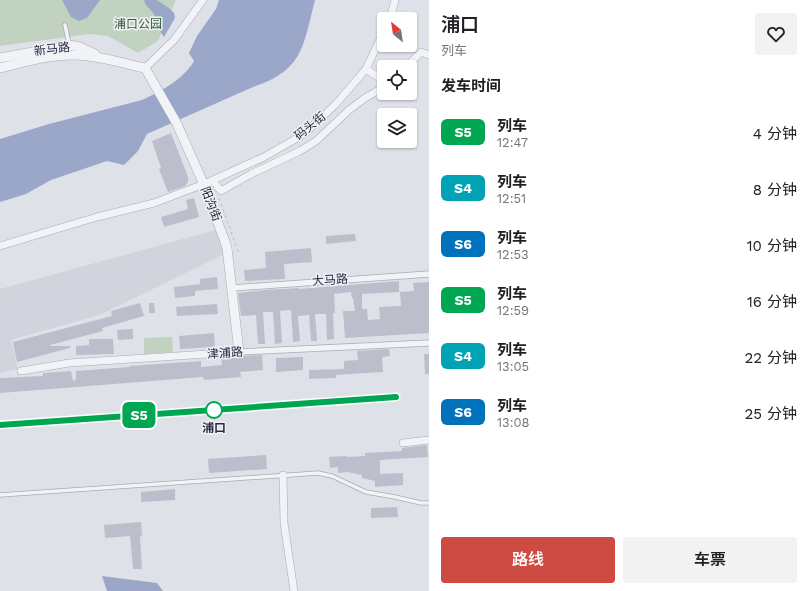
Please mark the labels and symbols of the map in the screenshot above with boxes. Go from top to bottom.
north arrow [377,12,417,52]
park label: 浦口公园 [114,17,162,31]
street label: 新马路 [33,40,71,58]
street label: 码头街 [292,109,328,143]
street label: 阳沟街 [198,185,224,223]
street label: 大马路 [312,272,348,288]
street label: 津浦路 [207,345,243,361]
marker: 浦口 [205,401,223,419]
line badge: S5 [121,402,157,428]
place label: 浦口 [202,421,226,435]

